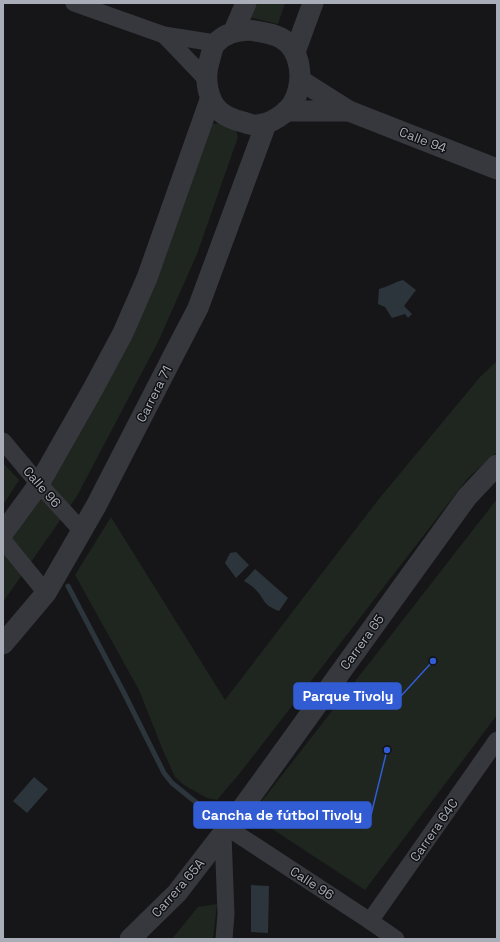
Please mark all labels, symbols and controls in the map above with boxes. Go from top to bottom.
street label: Calle 94 [397,123,449,157]
street label: Carrera 71 [133,363,175,425]
street label: Calle 96 [19,463,65,511]
street label: Carrera 65 [336,611,388,673]
callout: Parque Tivoly [294,683,401,709]
text: Parque Tivoly [303,687,393,705]
street label: Carrera 64C [406,795,462,865]
callout: Cancha de fútbol Tivoly [194,802,371,828]
text: Cancha de fútbol Tivoly [202,806,362,824]
street label: Carrera 65A [148,855,208,921]
street label: Calle 96 [287,862,337,904]

